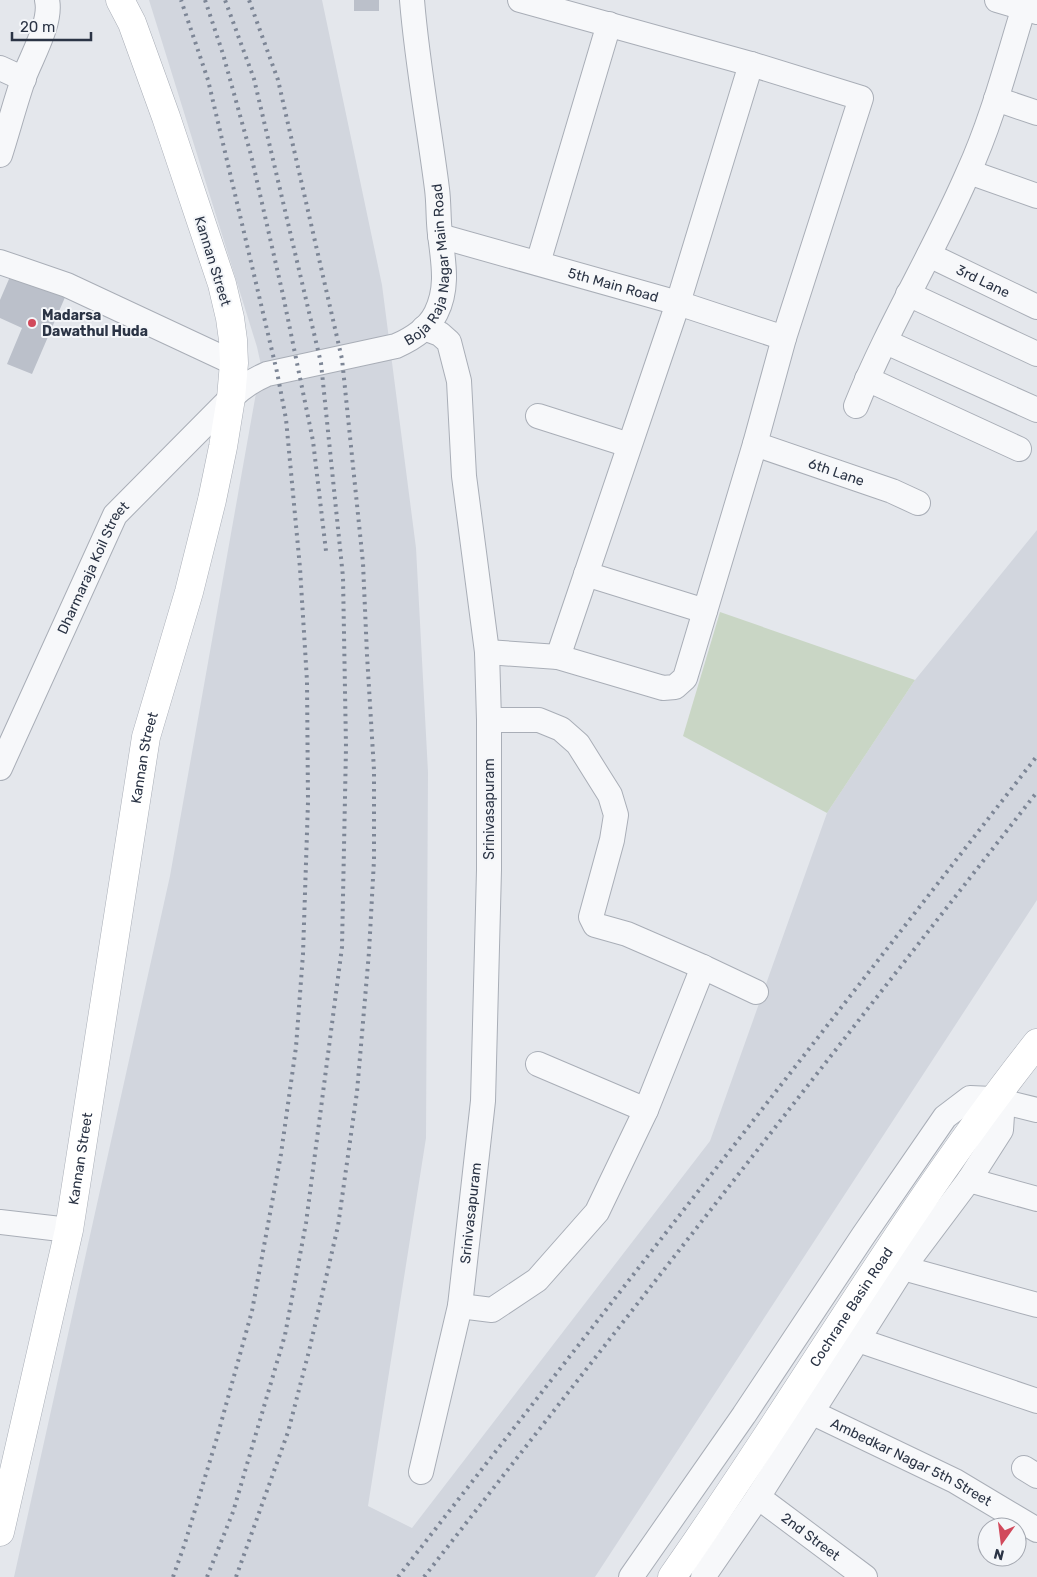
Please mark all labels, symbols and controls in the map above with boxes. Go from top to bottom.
scale bar [12,10,91,42]
text: 20 m [20,18,55,36]
street label: Boja Raja Nagar Main Road [401,183,453,349]
street label: Kannan Street [191,214,234,309]
street label: 3rd Lane [953,261,1013,302]
street label: 5th Main Road [566,264,660,306]
place label: Madarsa Dawathul Huda [42,307,148,340]
marker: Madarsa Dawathul Huda [26,317,38,329]
street label: 6th Lane [806,455,866,490]
street label: Dharmaraja Koil Street [54,498,133,637]
street label: Kannan Street [128,709,162,805]
street label: Srinivasapuram [481,758,498,860]
street label: Kannan Street [65,1111,96,1206]
street label: Srinivasapuram [457,1162,485,1265]
street label: Cochrane Basin Road [806,1244,897,1370]
street label: Ambedkar Nagar 5th Street [828,1415,995,1510]
street label: 2nd Street [778,1509,844,1565]
north arrow [977,1517,1027,1567]
text: N [992,1545,1006,1564]

